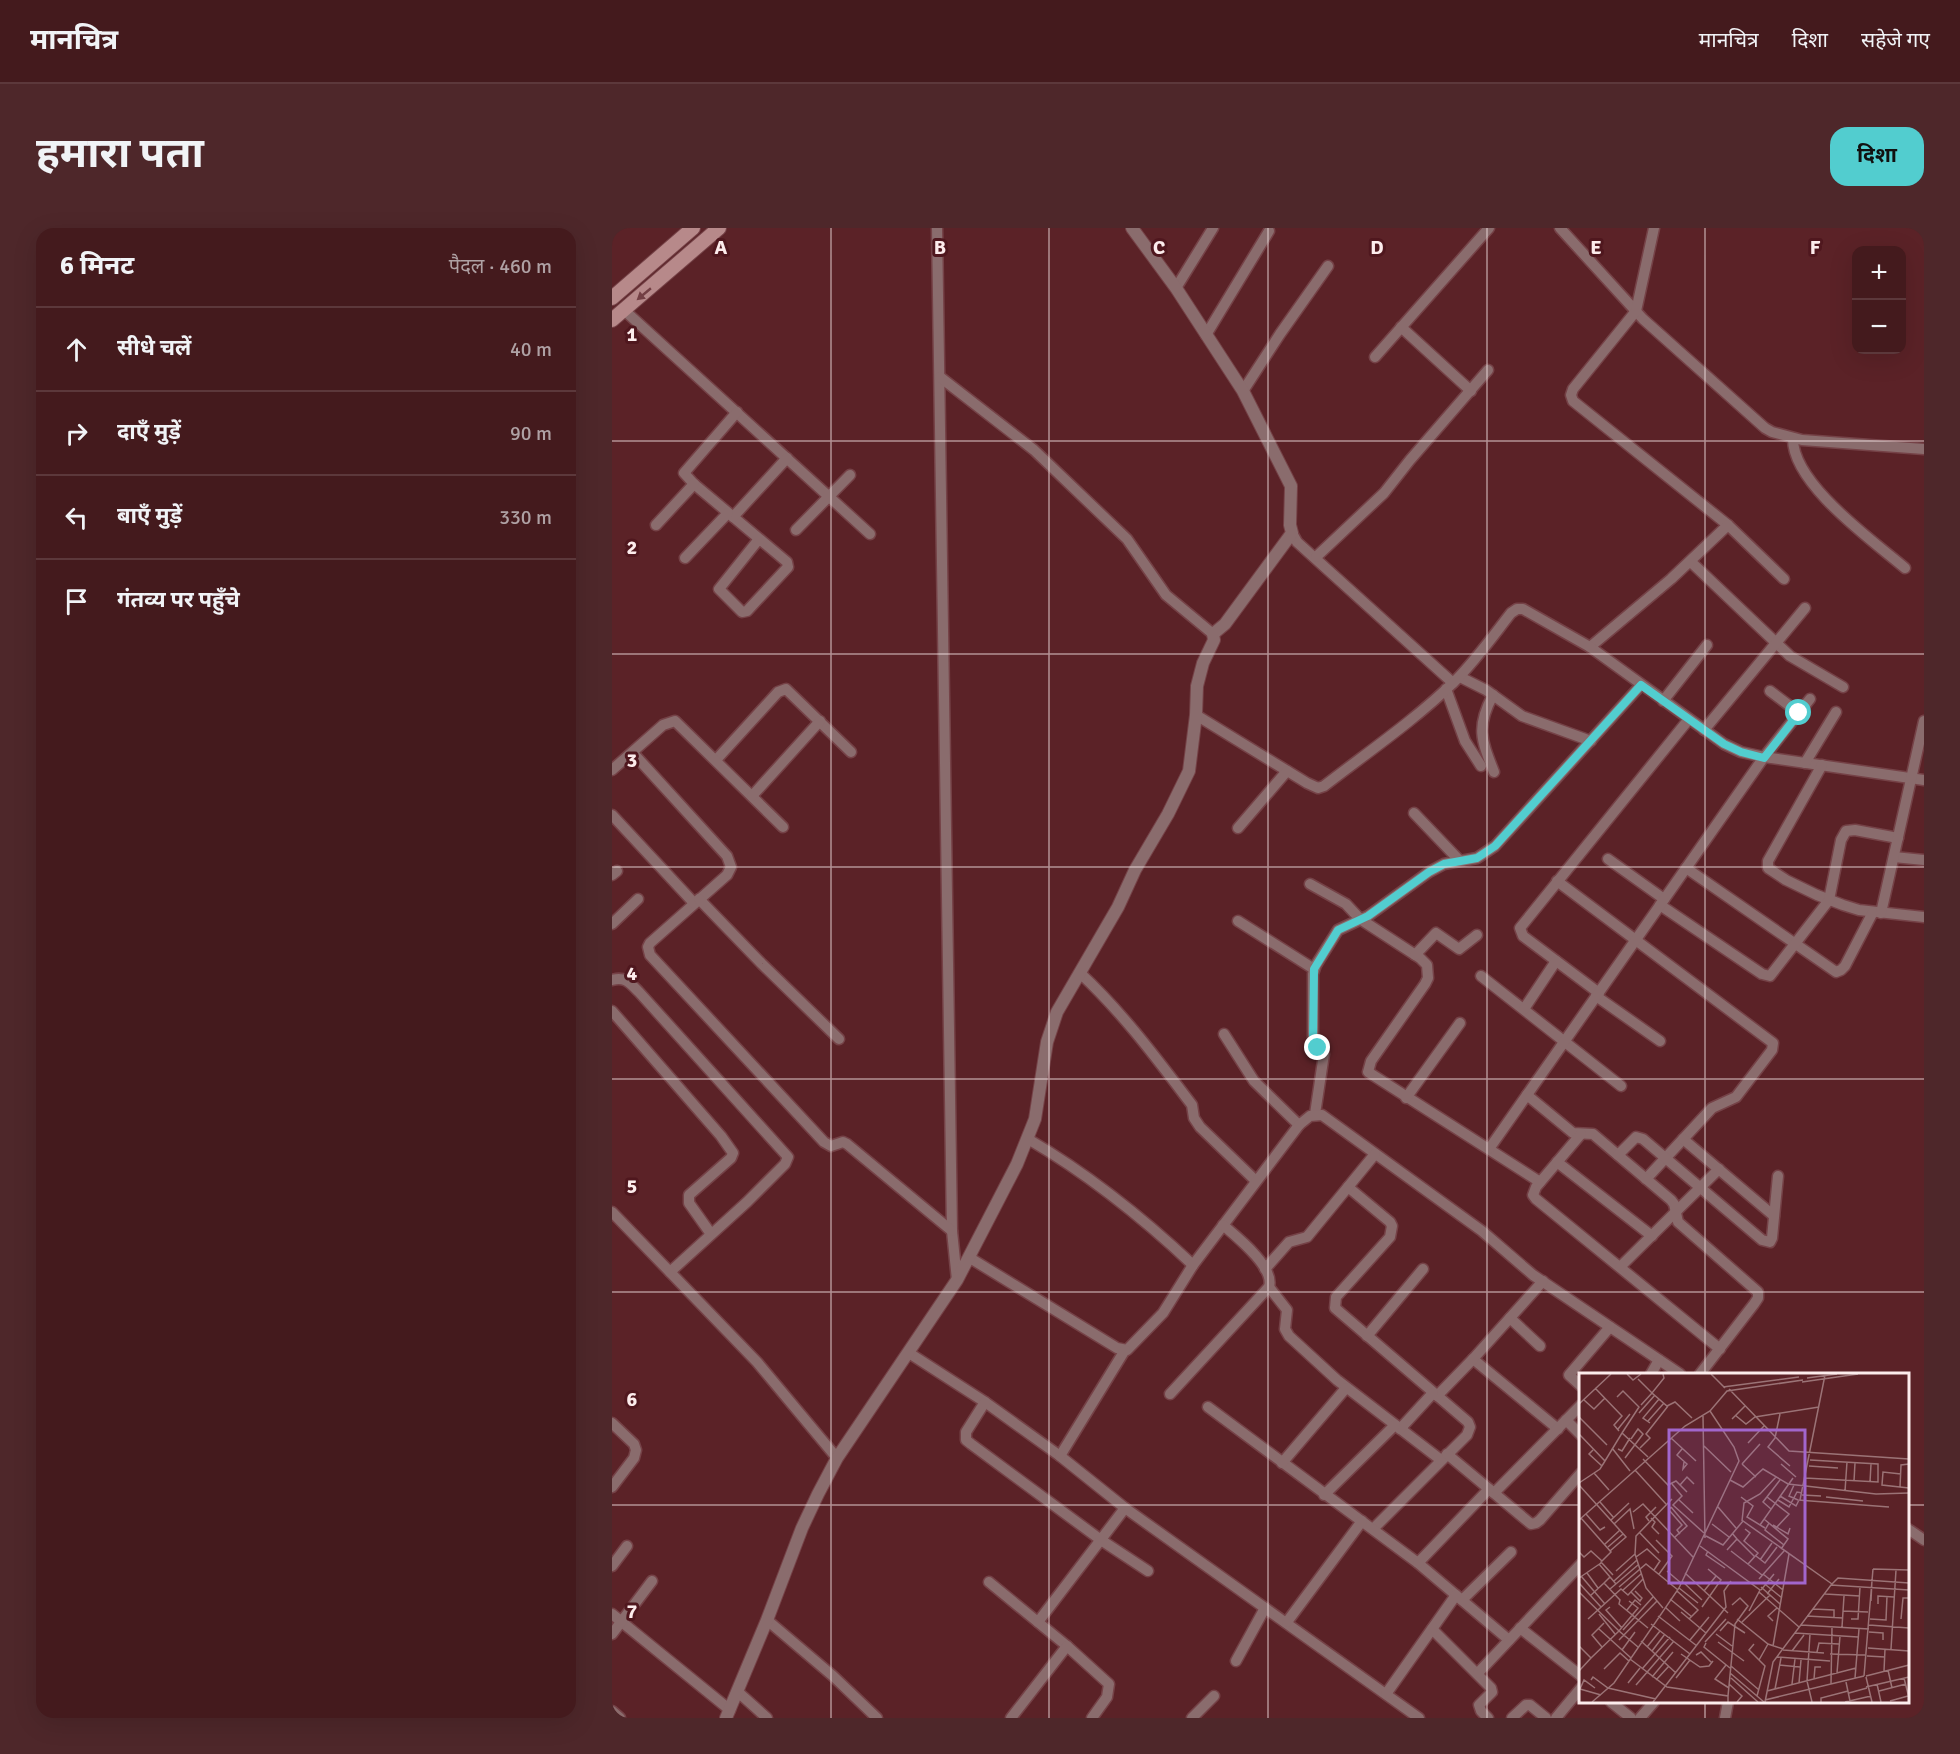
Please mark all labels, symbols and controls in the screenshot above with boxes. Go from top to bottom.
text: मानचित्र [30,23,118,57]
text: मानचित्र [1699,27,1759,53]
text: दिशा [1792,27,1828,53]
text: सहेजे गए [1861,27,1930,53]
button: दिशा [1830,127,1924,186]
text: हमारा पता [36,128,204,179]
text: A [715,235,728,260]
text: B [934,235,946,260]
text: C [1153,235,1165,260]
text: D [1370,235,1384,260]
text: E [1590,235,1602,260]
text: F [1810,235,1821,260]
map controls [1852,246,1906,354]
button: + [1852,246,1906,300]
text: 6 मिनट [60,250,134,282]
text: पैदल · 460 m [449,254,552,279]
one-way arrow [637,287,652,300]
button: − [1852,300,1906,354]
text: 1 [627,322,638,347]
icon: ahead [60,333,93,366]
text: सीधे चलें [117,334,191,361]
text: 40 m [510,337,552,362]
icon: right [60,417,93,450]
text: दाएँ मुड़ें [117,418,181,445]
text: 90 m [510,421,552,446]
icon: left [60,501,93,534]
text: बाएँ मुड़ें [117,502,182,529]
text: 330 m [499,505,552,530]
text: 2 [627,535,637,560]
icon: arrive [60,585,93,618]
text: गंतव्य पर पहुँचे [117,586,240,613]
route start [1785,699,1811,725]
text: 3 [627,748,637,773]
text: 4 [627,961,638,986]
route end [1304,1034,1330,1060]
text: 5 [627,1174,637,1199]
inset map [1579,1373,1909,1703]
text: 6 [627,1387,638,1412]
text: 7 [627,1599,638,1624]

